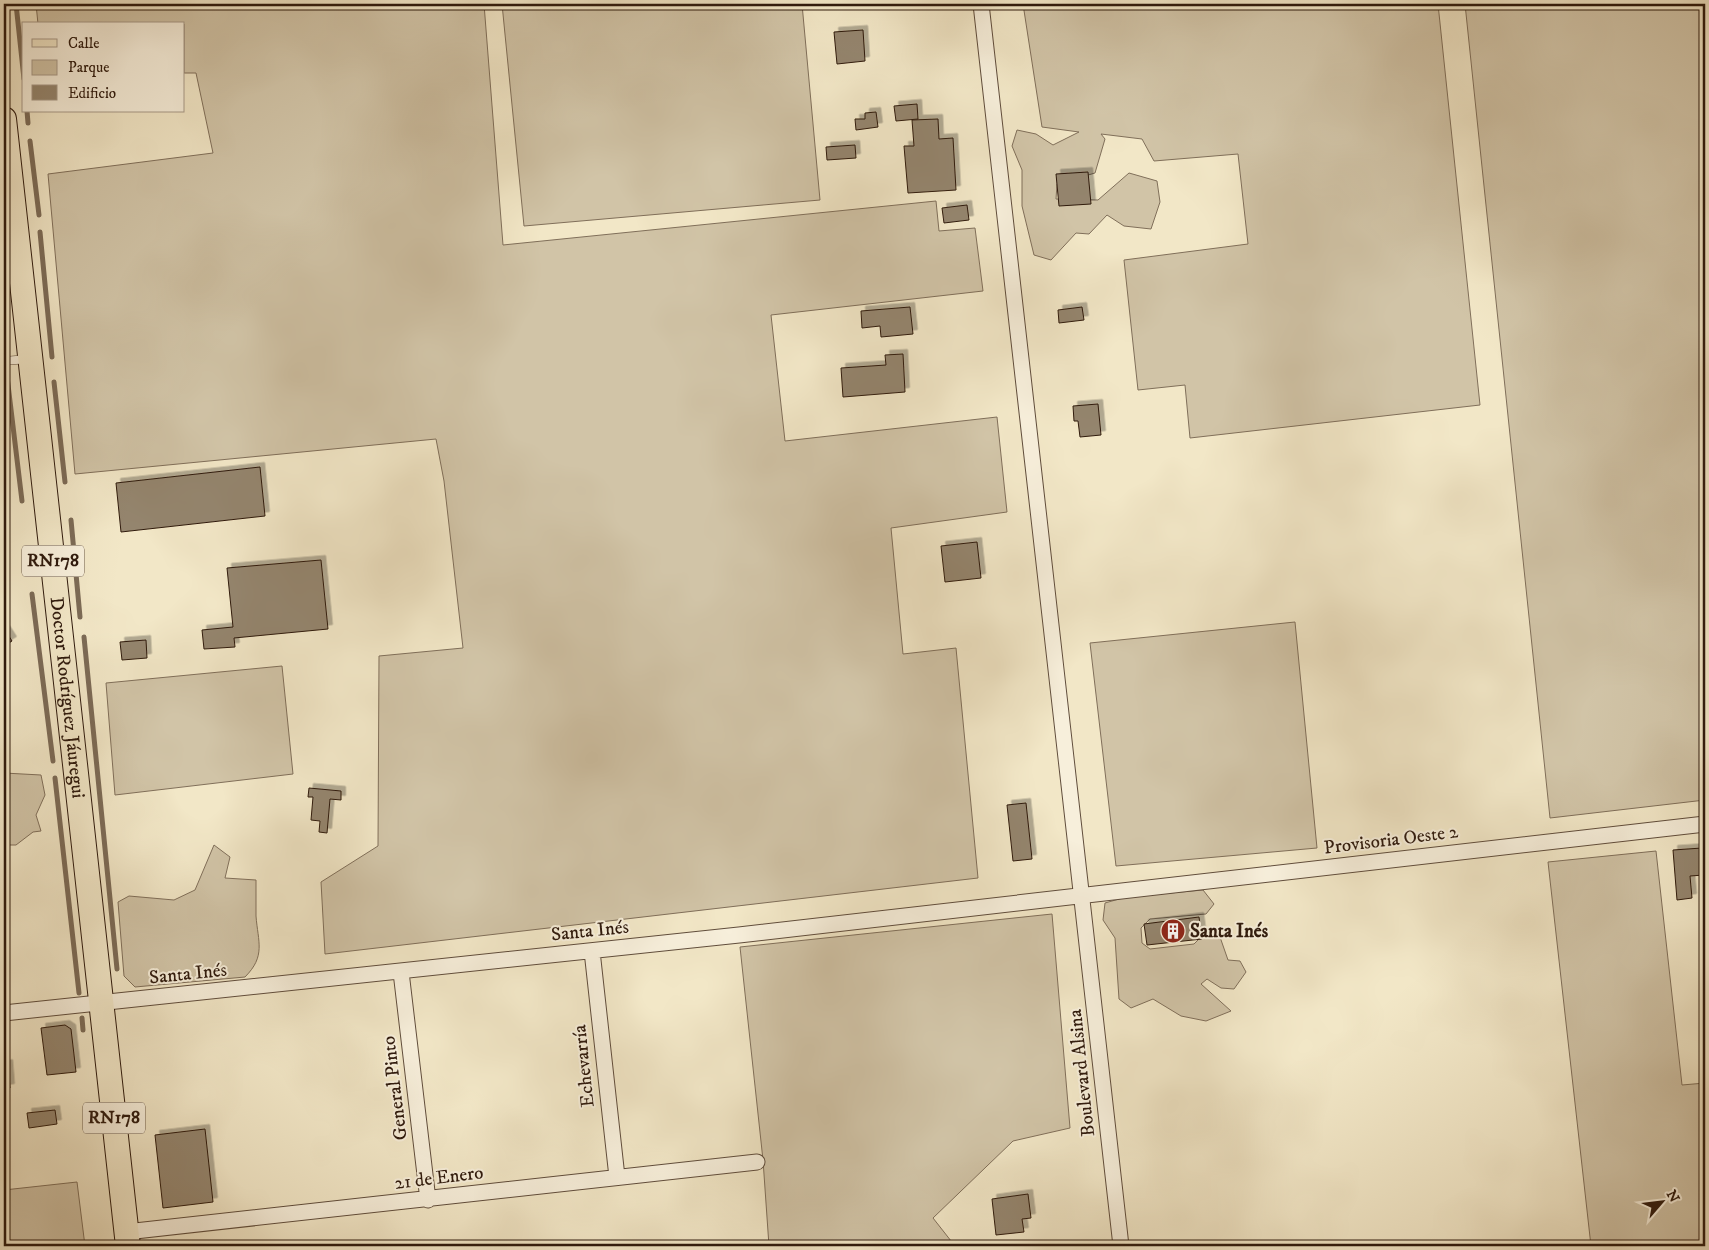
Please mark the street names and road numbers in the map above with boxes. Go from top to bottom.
road number: RN178 [22,546,84,576]
street label: Doctor Rodríguez Jáuregui [45,595,90,800]
street label: Provisoria Oeste 2 [1322,820,1460,860]
street label: Santa Inés [550,915,630,947]
street label: Santa Inés [148,958,228,990]
street label: Boulevard Alsina [1064,1008,1100,1138]
street label: Echevarría [568,1024,600,1108]
street label: General Pinto [377,1035,413,1141]
road number: RN178 [83,1102,145,1134]
street label: 21 de Enero [393,1161,485,1195]

